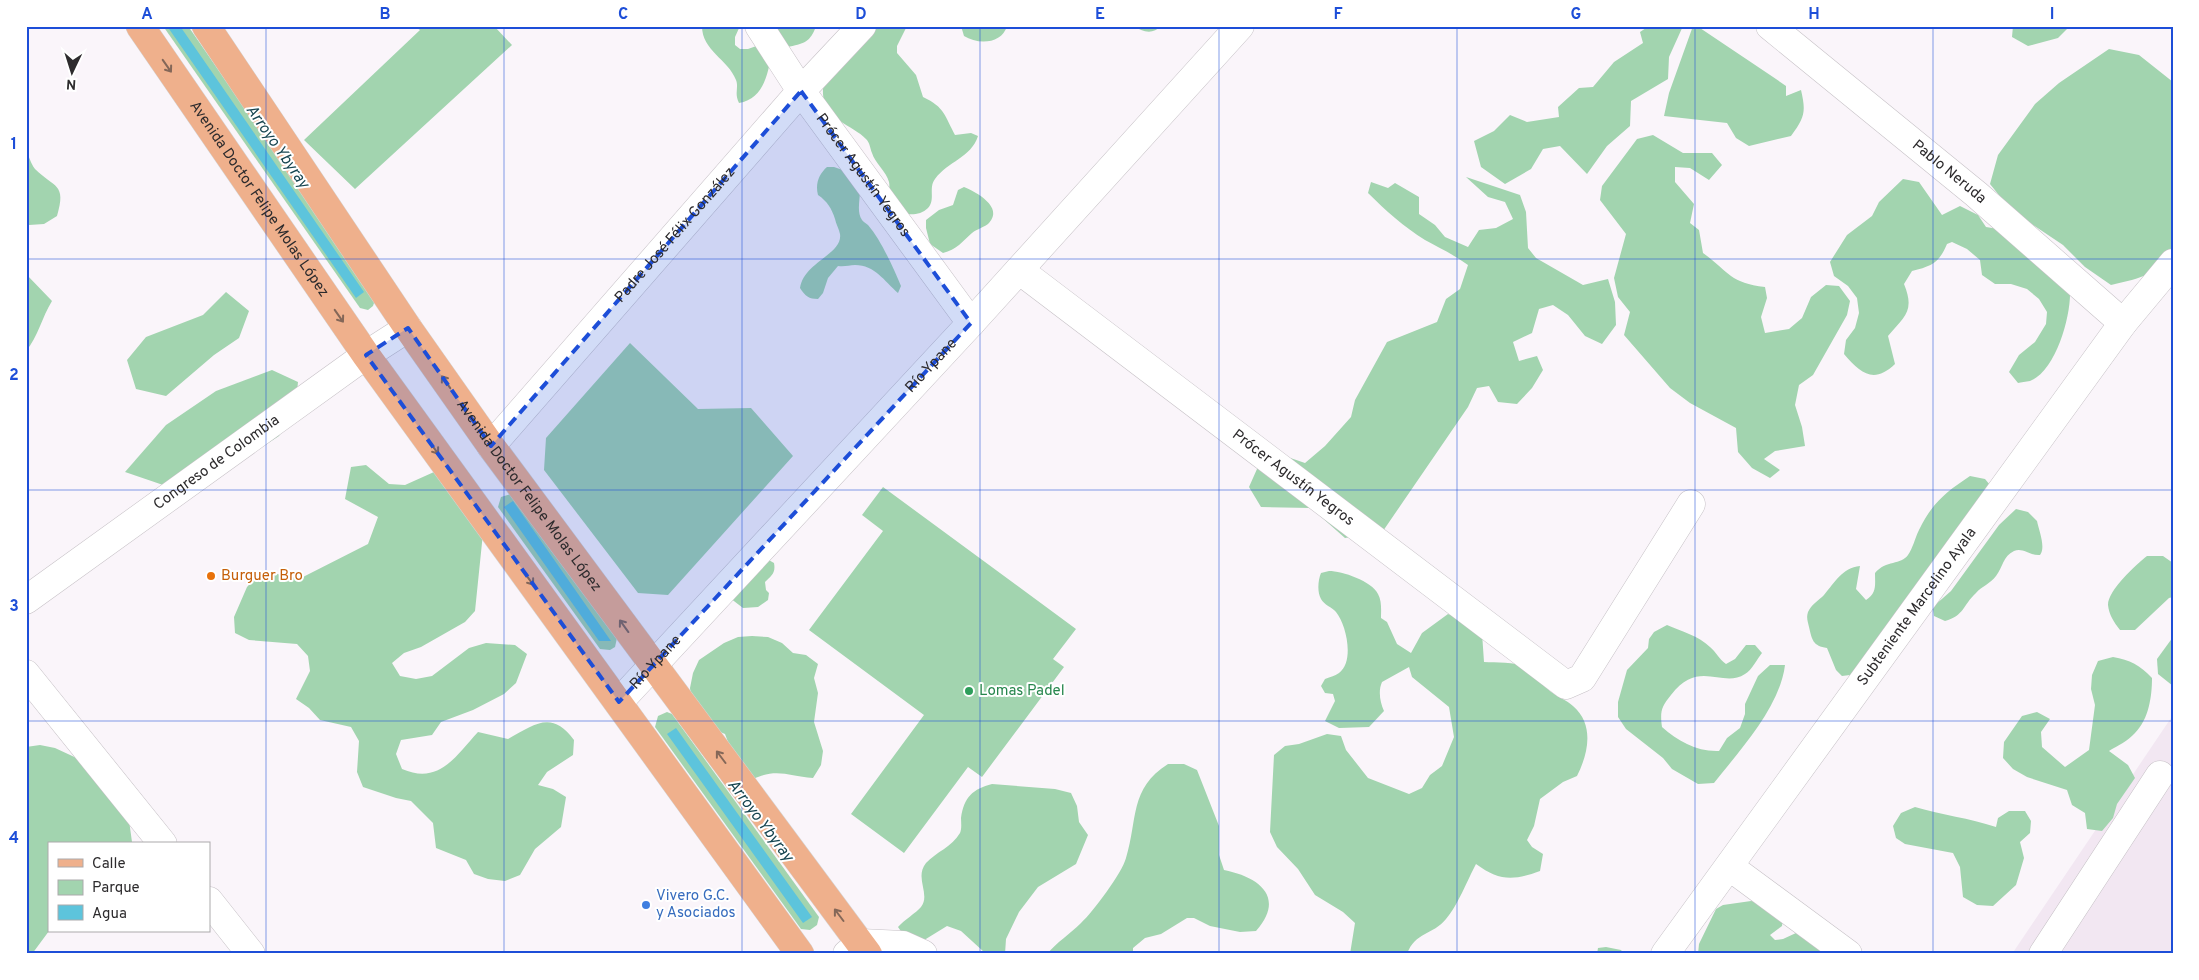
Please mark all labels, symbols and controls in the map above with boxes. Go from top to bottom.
text: A [141,5,153,25]
text: B [379,5,391,25]
text: C [618,5,628,25]
text: D [855,5,867,25]
text: E [1095,5,1105,25]
text: F [1333,5,1343,25]
text: G [1571,5,1581,25]
text: H [1808,5,1820,25]
text: I [2050,5,2054,25]
north arrow [48,48,98,98]
one-way arrow [162,59,172,73]
text: N [66,75,77,92]
street label: Avenida Doctor Felipe Molas López [185,97,333,301]
water label: Arroyo Ybyray [241,101,314,194]
street label: Prócer Agustín Yegros [811,110,914,241]
text: 1 [11,135,17,155]
street label: Pablo Neruda [1908,136,1990,208]
street label: Padre José Félix González [611,163,740,307]
one-way arrow [334,308,344,322]
street label: Río Ypane [901,334,961,397]
text: 2 [9,366,19,386]
one-way arrow [441,375,451,389]
street label: Avenida Doctor Felipe Molas López [452,396,606,596]
street label: Congreso de Colombia [150,411,283,514]
street label: Prócer Agustín Yegros [1228,425,1358,530]
one-way arrow [428,440,439,454]
street label: Subteniente Marcelino Ayala [1853,524,1981,690]
place label: Burguer Bro [221,567,303,586]
marker: Burguer Bro [205,570,217,582]
one-way arrow [524,572,535,585]
text: 3 [9,597,19,617]
one-way arrow [618,620,629,633]
street label: Río Ypane [626,631,686,694]
place label: Lomas Padel [979,682,1065,701]
marker: Lomas Padel [963,685,975,697]
one-way arrow [715,751,726,764]
water label: Arroyo Ybyray [723,776,799,868]
text: 4 [9,829,19,849]
legend [48,842,210,932]
text: Calle [92,855,126,874]
text: Parque [92,879,140,898]
place label: Vivero G.C. y Asociados [656,887,736,923]
marker: Vivero G.C. y Asociados [640,899,652,911]
text: Agua [92,905,127,924]
one-way arrow [834,909,845,922]

